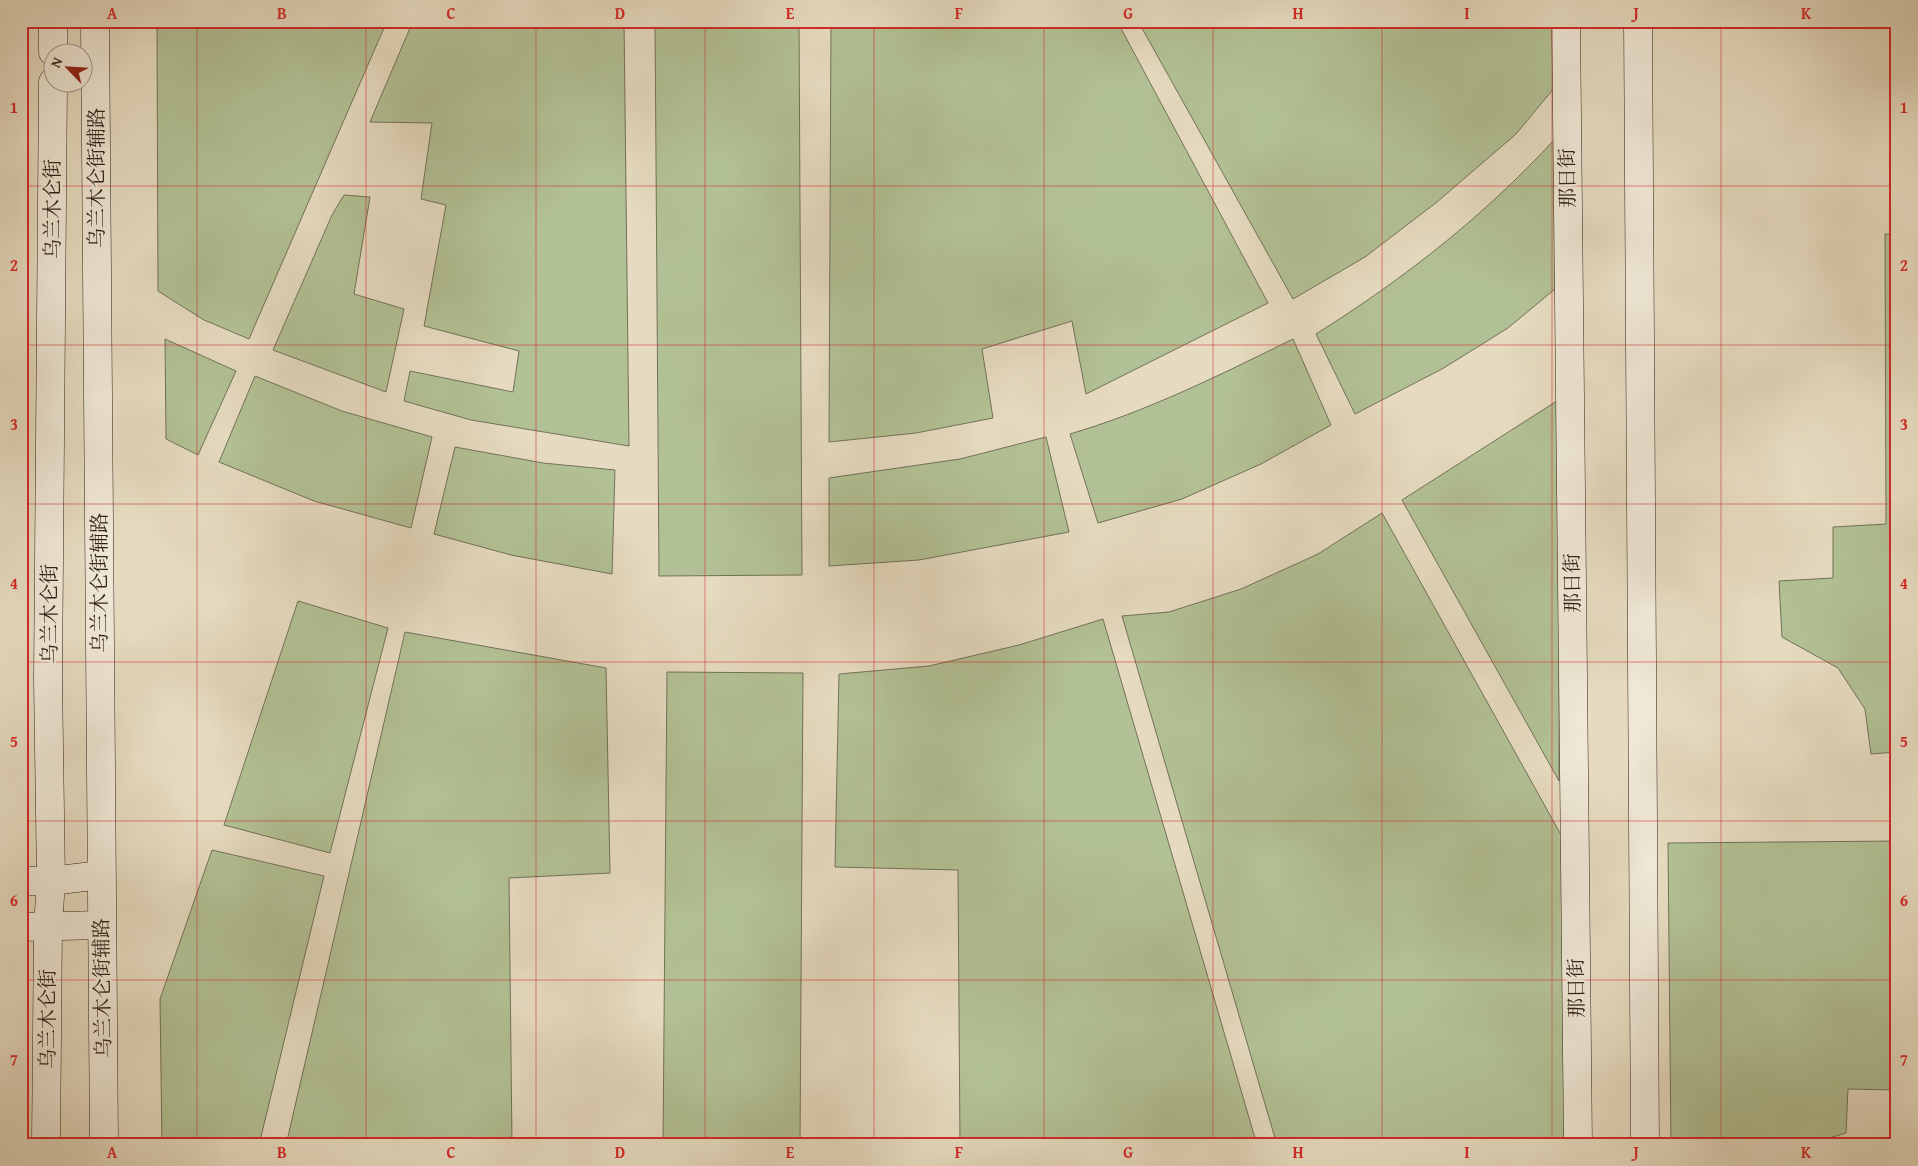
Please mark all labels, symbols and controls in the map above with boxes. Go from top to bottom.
text: A [107,1,118,25]
text: B [277,1,287,25]
text: C [446,1,456,25]
text: D [615,1,625,25]
text: E [786,1,795,25]
text: F [955,1,963,25]
text: G [1123,1,1133,25]
text: H [1292,1,1304,25]
text: I [1464,1,1470,25]
text: J [1630,1,1639,25]
text: K [1801,1,1812,25]
north arrow [42,42,92,92]
text: N [45,53,68,71]
text: 1 [10,95,18,119]
text: 1 [1900,95,1908,119]
street label: 乌兰木仑街辅路 [81,108,110,248]
street label: 那日街 [1551,148,1582,208]
street label: 乌兰木仑街 [37,159,66,259]
text: 2 [10,253,18,277]
text: 2 [1900,253,1908,277]
text: 3 [10,412,18,436]
text: 3 [1900,412,1908,436]
street label: 乌兰木仑街辅路 [84,513,113,653]
street label: 那日街 [1556,553,1587,613]
street label: 乌兰木仑街 [34,564,63,664]
text: 4 [10,571,18,595]
text: 4 [1900,571,1908,595]
text: 5 [10,729,18,753]
text: 5 [1900,729,1908,753]
text: 6 [10,888,18,912]
text: 6 [1900,888,1908,912]
street label: 乌兰木仑街辅路 [86,918,117,1058]
street label: 那日街 [1560,958,1591,1018]
street label: 乌兰木仑街 [32,969,61,1069]
text: 7 [10,1047,18,1071]
text: 7 [1900,1047,1908,1071]
text: A [107,1140,118,1164]
text: B [277,1140,287,1164]
text: C [446,1140,456,1164]
text: D [615,1140,625,1164]
text: E [786,1140,795,1164]
text: F [955,1140,963,1164]
text: G [1123,1140,1133,1164]
text: H [1292,1140,1304,1164]
text: I [1464,1140,1470,1164]
text: J [1630,1140,1639,1164]
text: K [1801,1140,1812,1164]

